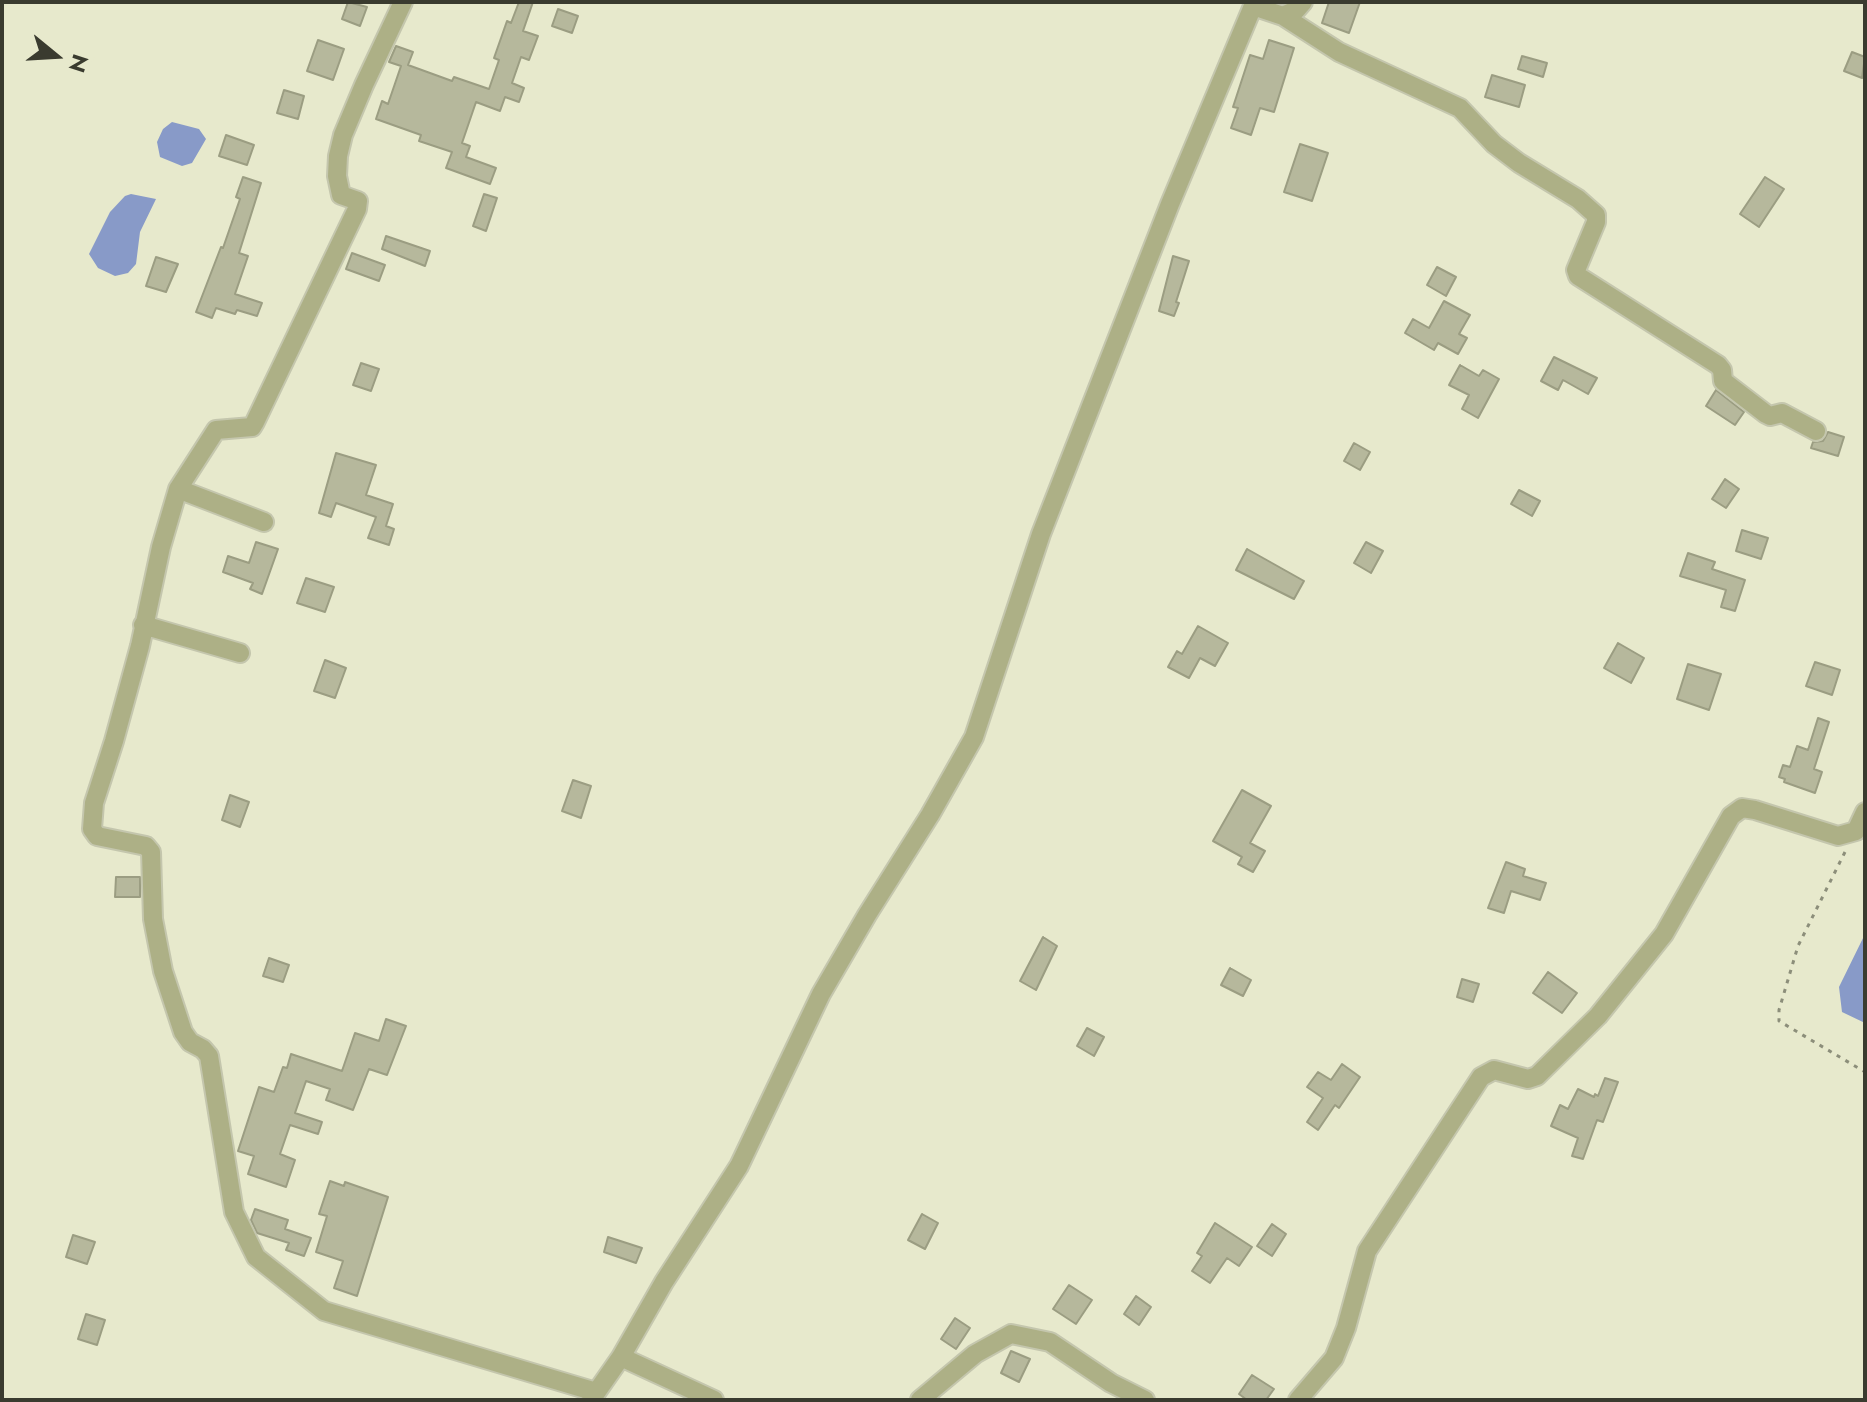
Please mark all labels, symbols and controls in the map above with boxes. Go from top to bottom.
north arrow [16,16,96,96]
text: N [61,50,97,77]

